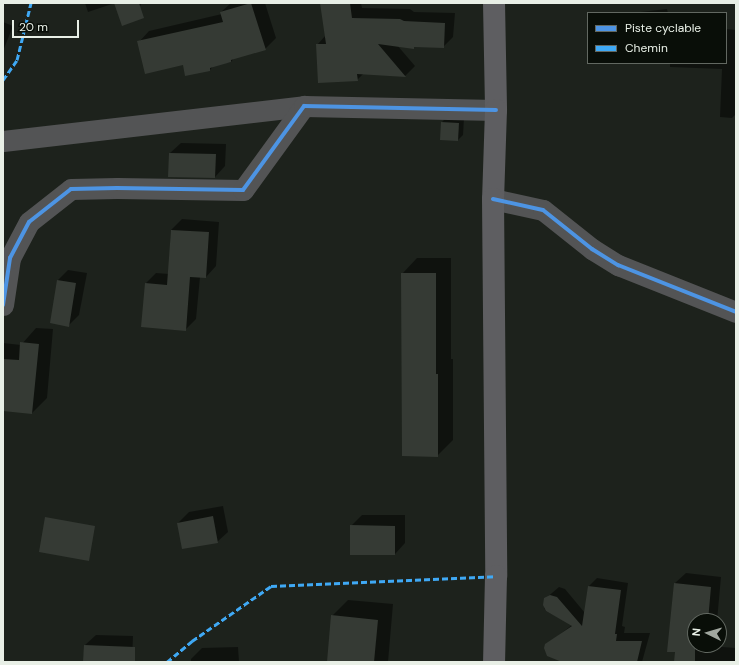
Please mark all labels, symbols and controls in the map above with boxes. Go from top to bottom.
scale bar [14,12,81,38]
legend [587,12,727,64]
text: 20 m [19,19,48,35]
text: Piste cyclable [625,20,701,36]
text: Chemin [625,40,668,56]
north arrow [687,613,727,653]
text: N [689,627,703,637]

